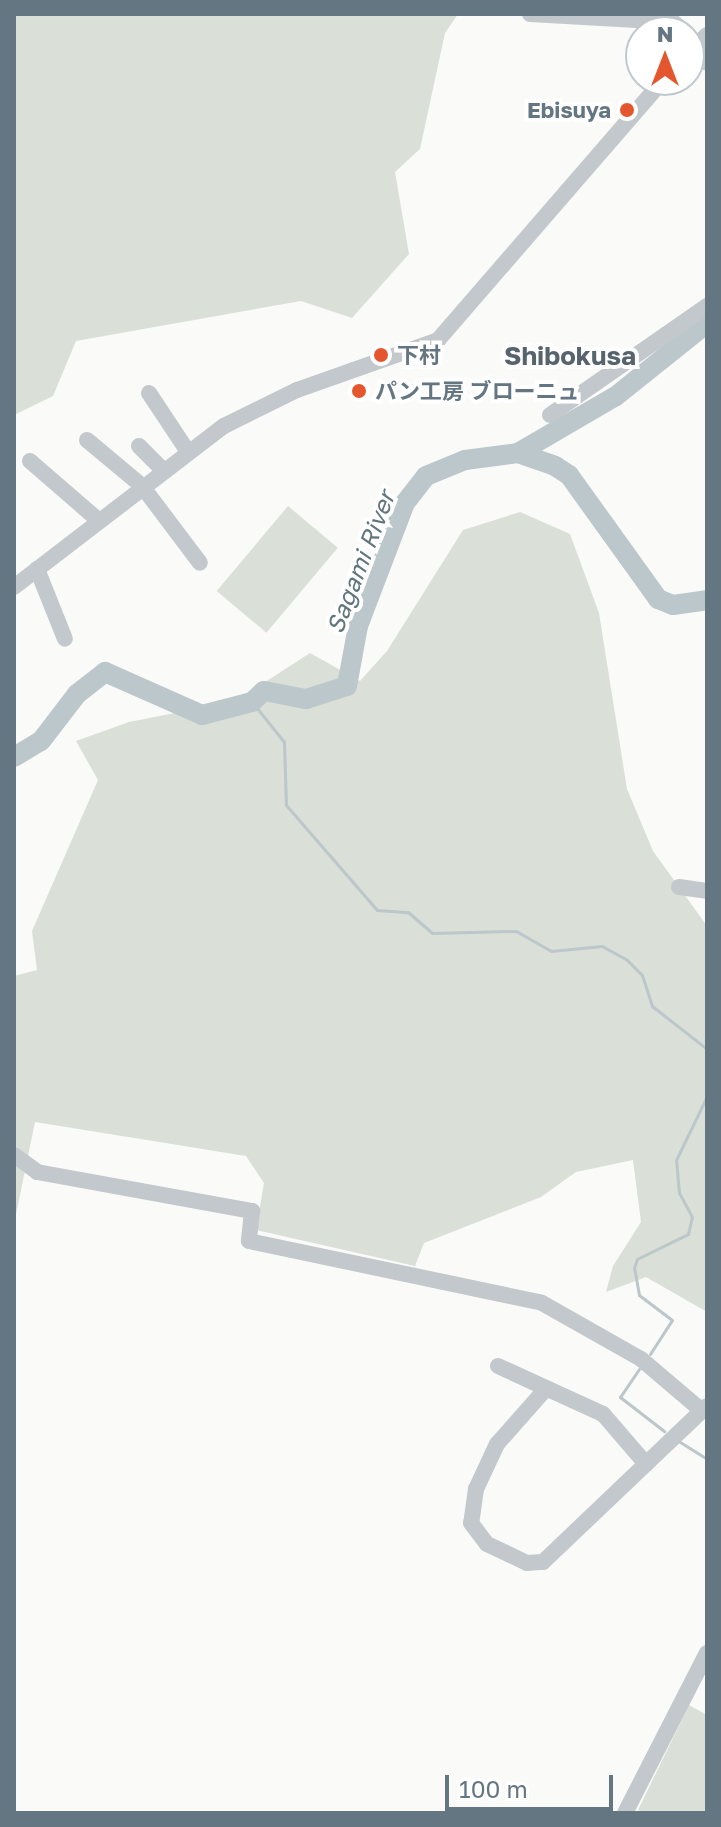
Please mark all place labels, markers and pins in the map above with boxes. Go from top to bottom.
place label: Ebisuya [527,97,611,123]
marker: Ebisuya [618,101,636,119]
place label: 下村 [397,342,441,368]
marker: 下村 [372,346,390,364]
place label: パン工房 ブローニュ [375,378,578,404]
marker: パン工房 ブローニュ [350,382,368,400]

